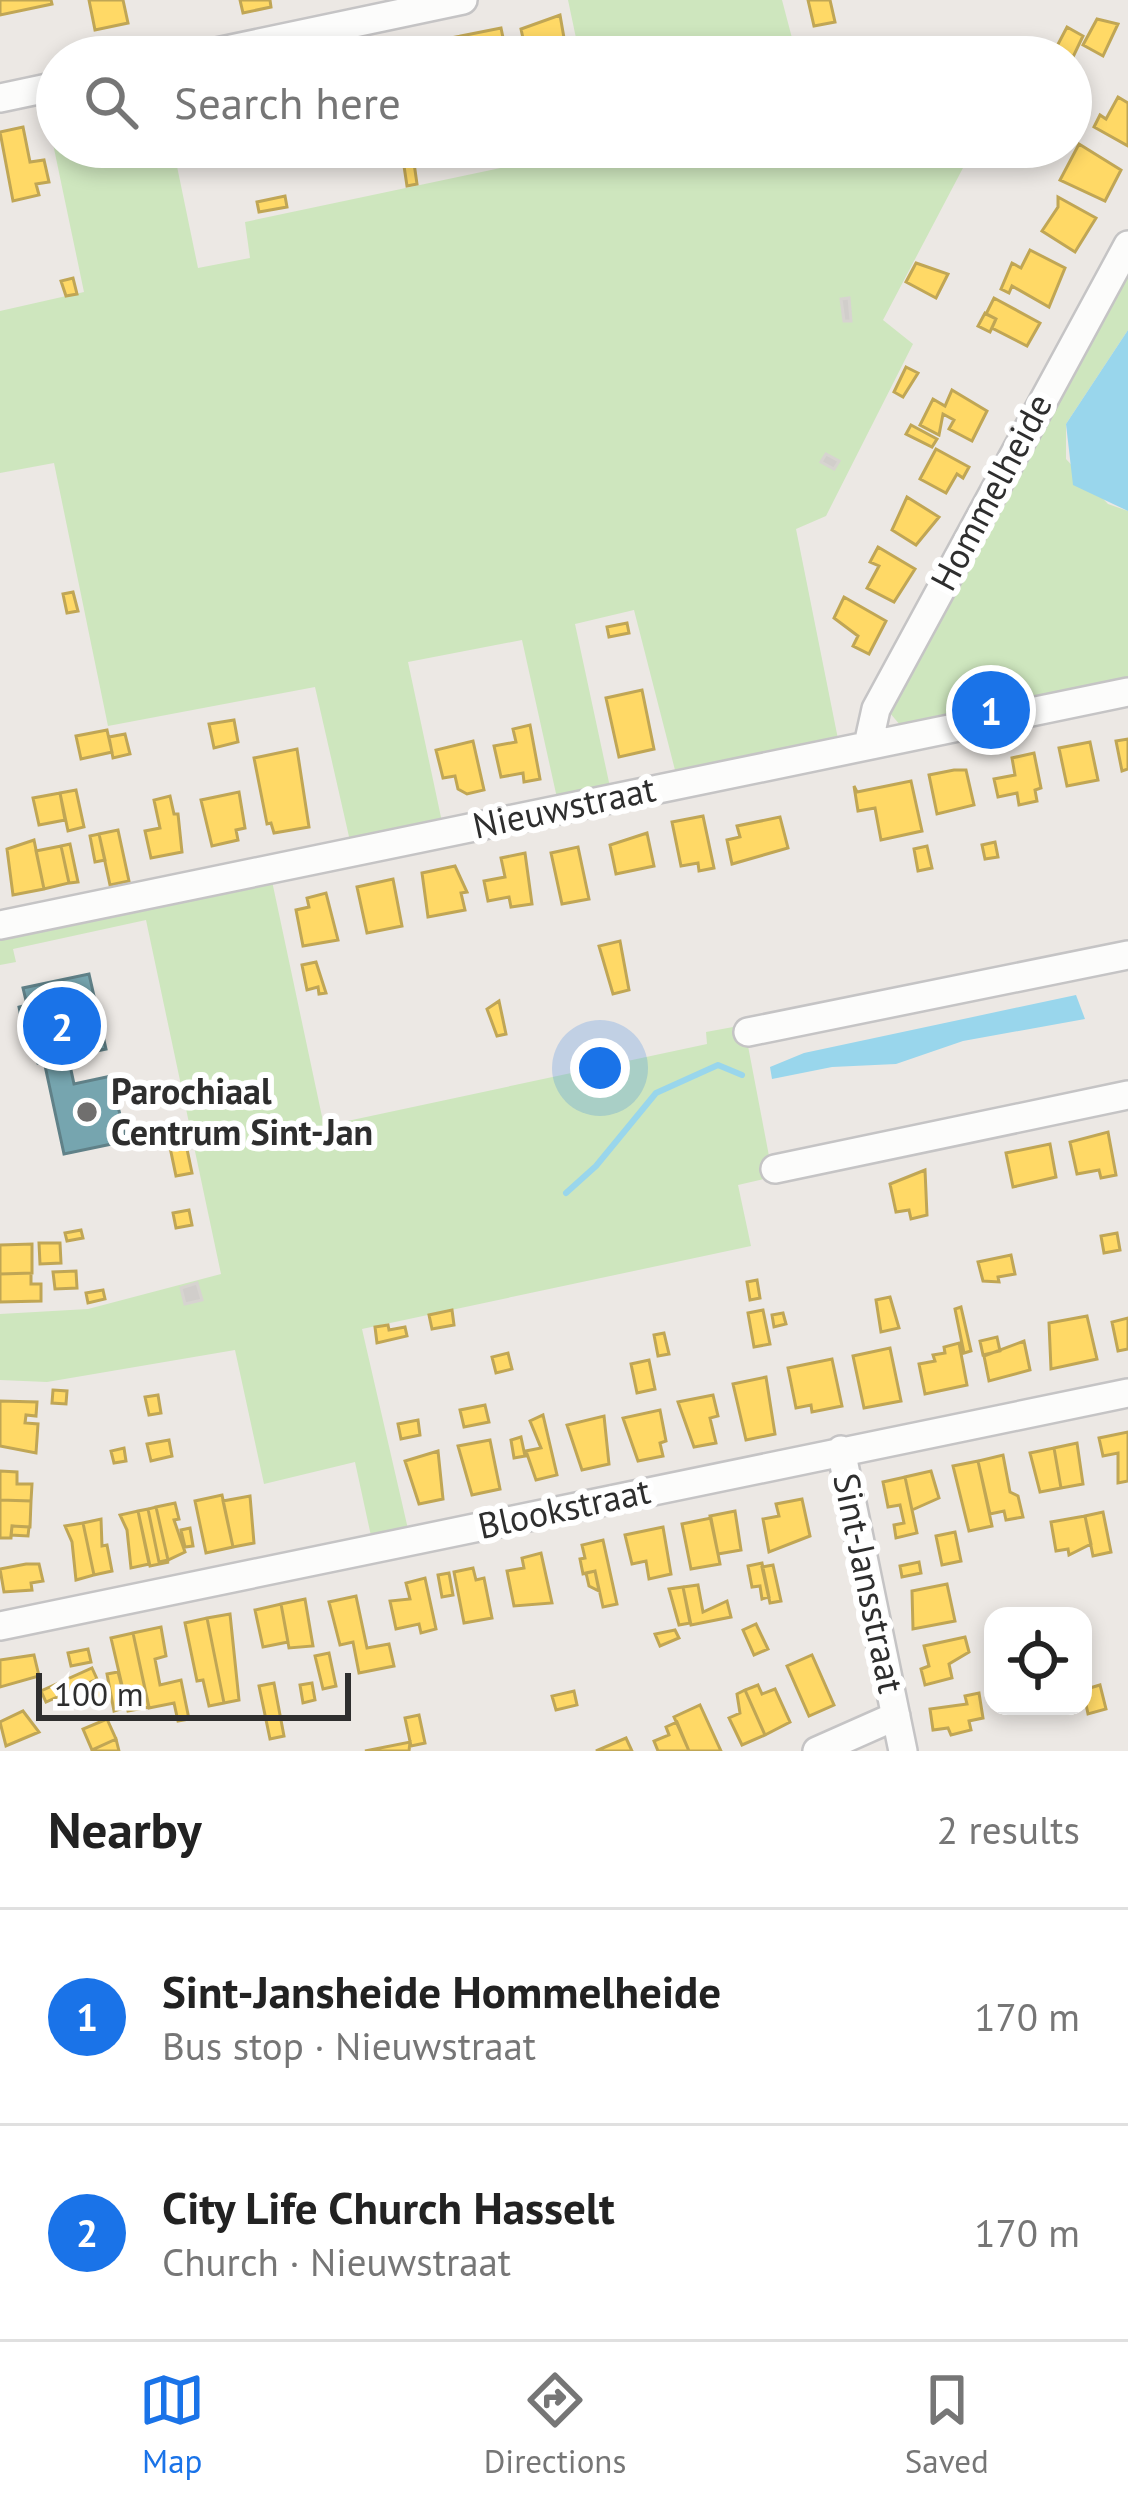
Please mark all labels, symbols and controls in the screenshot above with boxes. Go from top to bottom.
search box [36,36,1092,168]
icon: search [78,69,144,135]
text: Search here [174,73,401,131]
street label: Hommelheide [919,385,1062,598]
pin: 1 [952,665,1030,755]
street label: Nieuwstraat [468,764,660,849]
pin: 2 [23,981,101,1071]
your location [570,1038,630,1098]
place label: Parochiaal Centrum Sint-Jan [111,1067,373,1155]
marker: Parochiaal Centrum Sint-Jan [74,1099,100,1125]
street label: Blookstraat [473,1466,654,1549]
street label: Sint-Jansstraat [823,1469,916,1697]
map controls [984,1607,1092,1715]
button: locate [984,1607,1092,1715]
scale bar [36,1667,351,1720]
text: 100 m [54,1672,144,1715]
text: Nearby [48,1796,202,1862]
text: 2 results [937,1804,1080,1855]
text: Sint-Jansheide Hommelheide [162,1962,721,2020]
text: 1 [76,1991,98,2042]
text: 170 m [974,1991,1080,2042]
text: Bus stop · Nieuwstraat [162,2020,536,2071]
text: City Life Church Hasselt [162,2178,615,2236]
text: 2 [76,2207,98,2258]
text: 170 m [974,2207,1080,2258]
text: Church · Nieuwstraat [162,2236,511,2287]
tab: Map [139,2367,205,2482]
tab: Directions [484,2367,626,2482]
tab: Saved [905,2367,989,2482]

